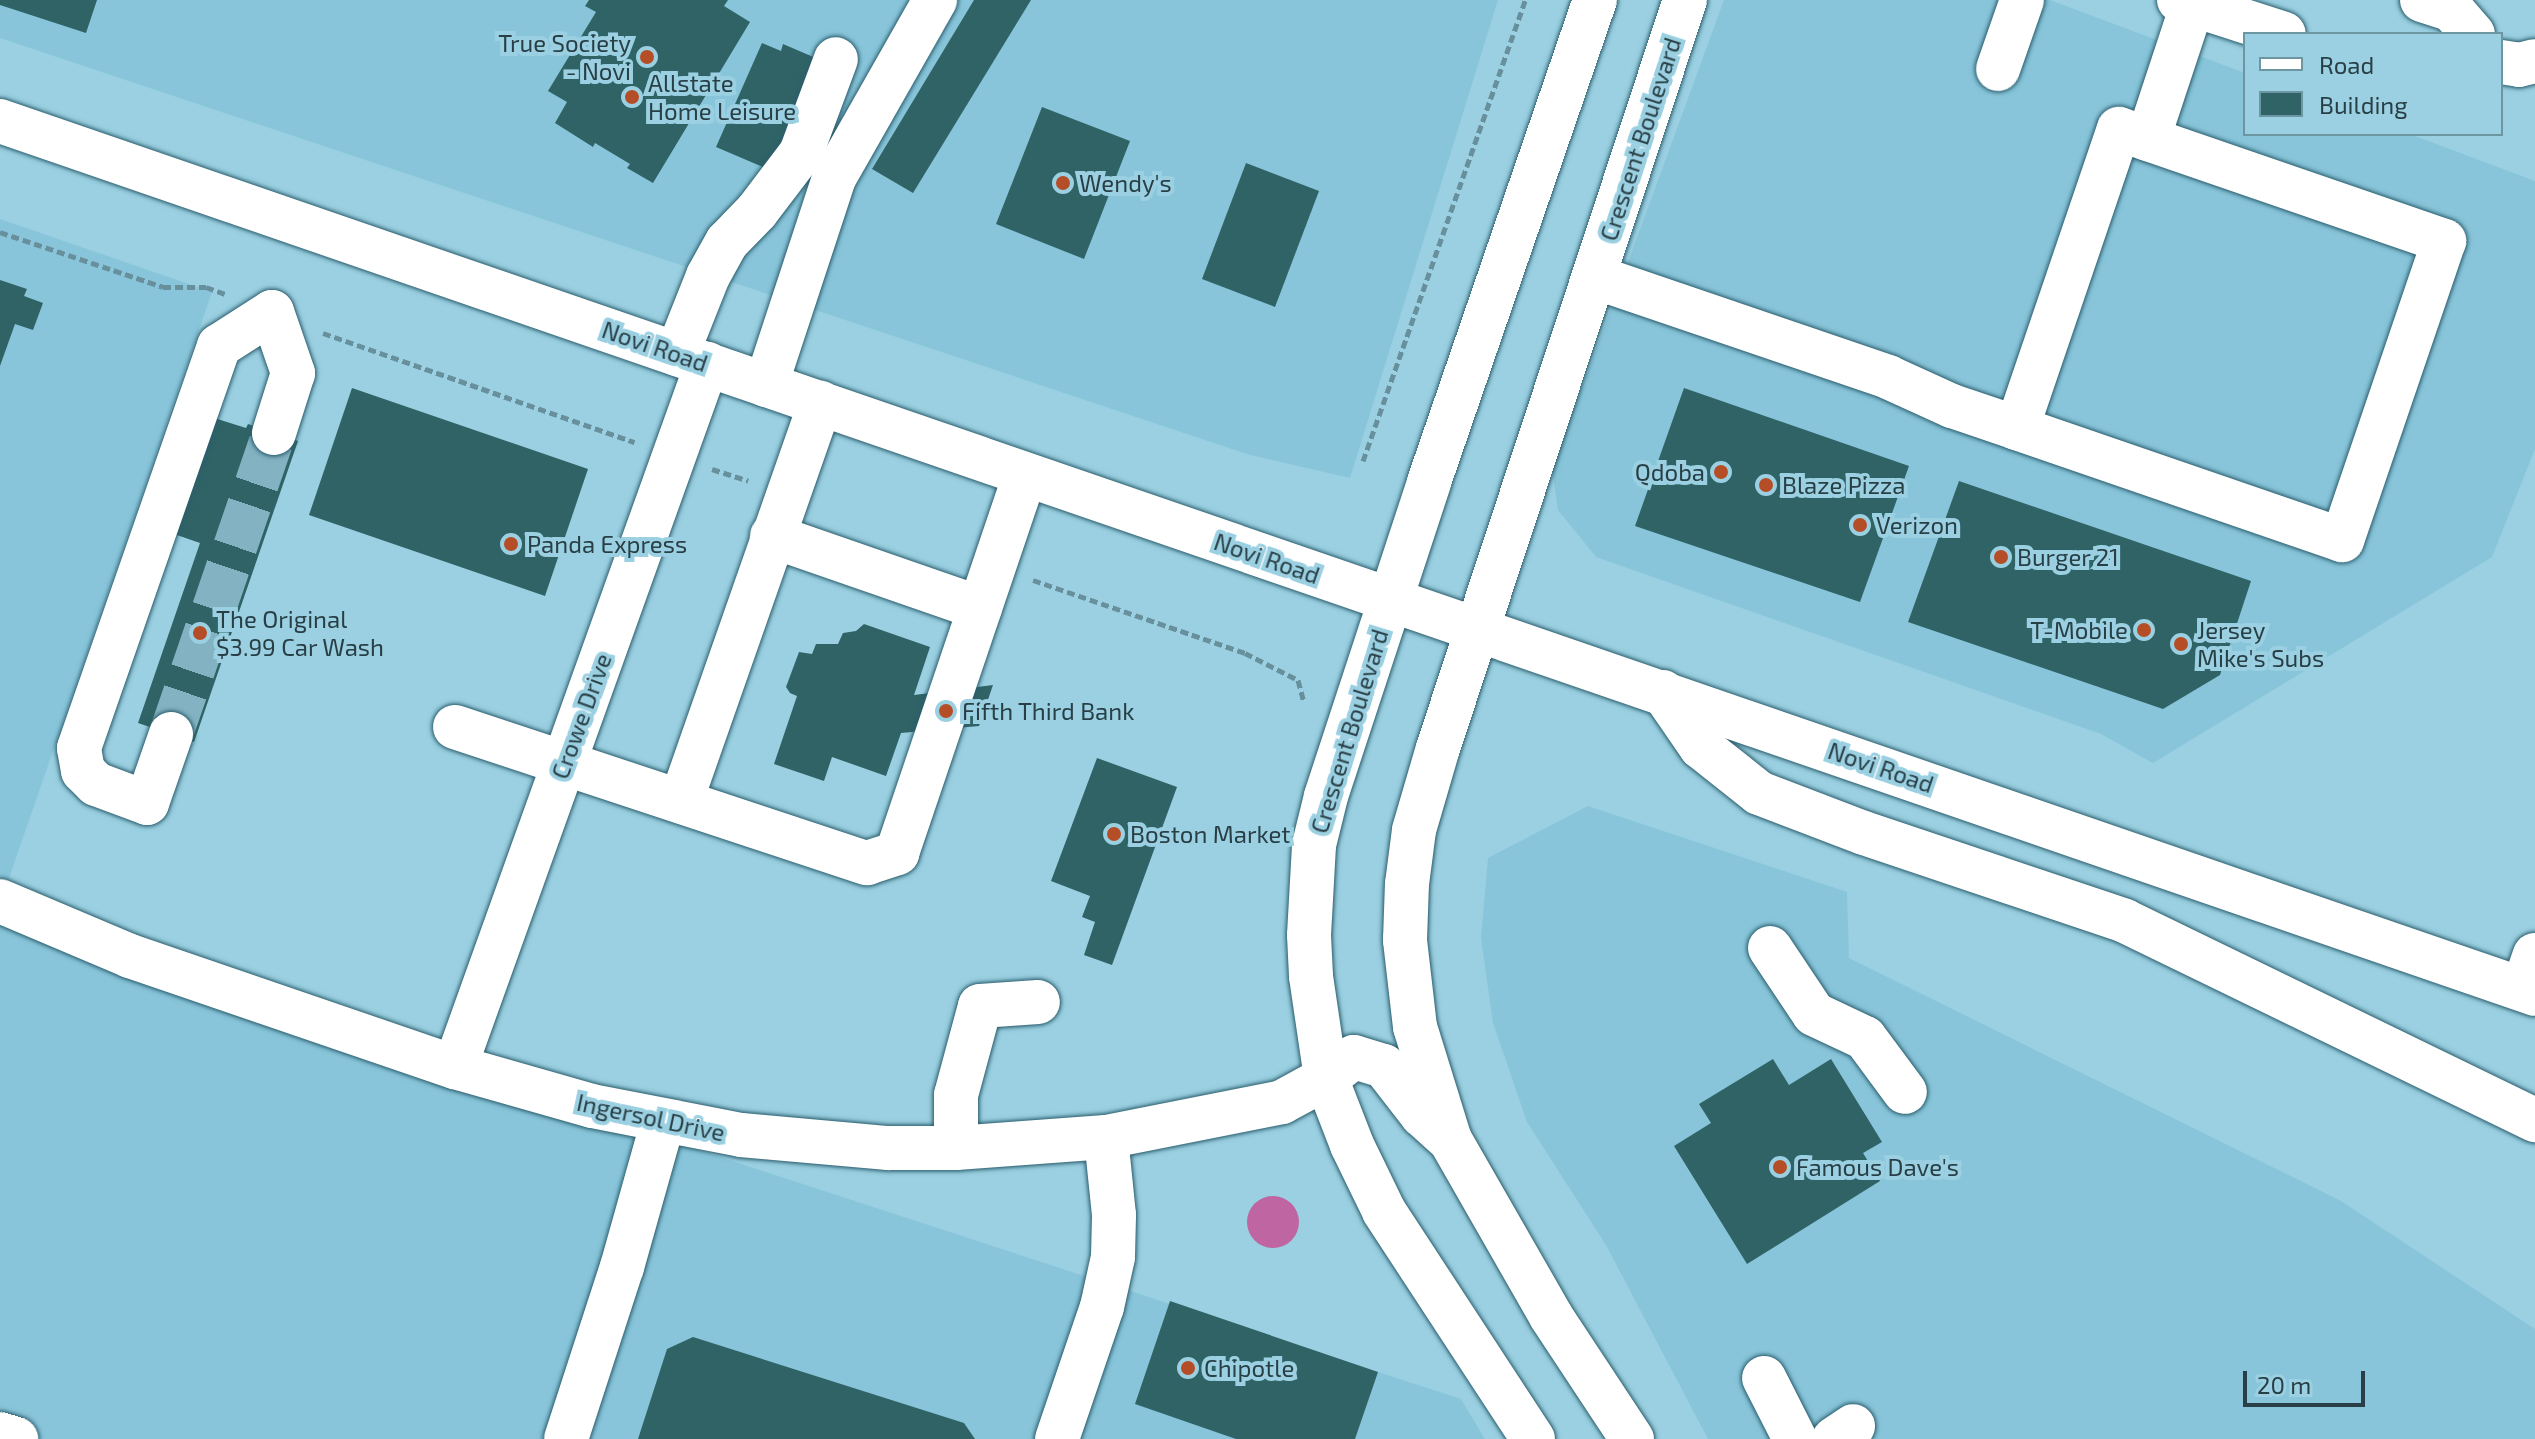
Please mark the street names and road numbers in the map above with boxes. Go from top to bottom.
street label: Crescent Boulevard [1594,34,1686,244]
street label: Novi Road [598,315,712,377]
street label: Novi Road [1210,527,1324,589]
street label: Crescent Boulevard [1304,625,1394,837]
street label: Crowe Drive [545,649,617,783]
street label: Novi Road [1824,736,1938,798]
street label: Ingersol Drive [574,1087,728,1147]

